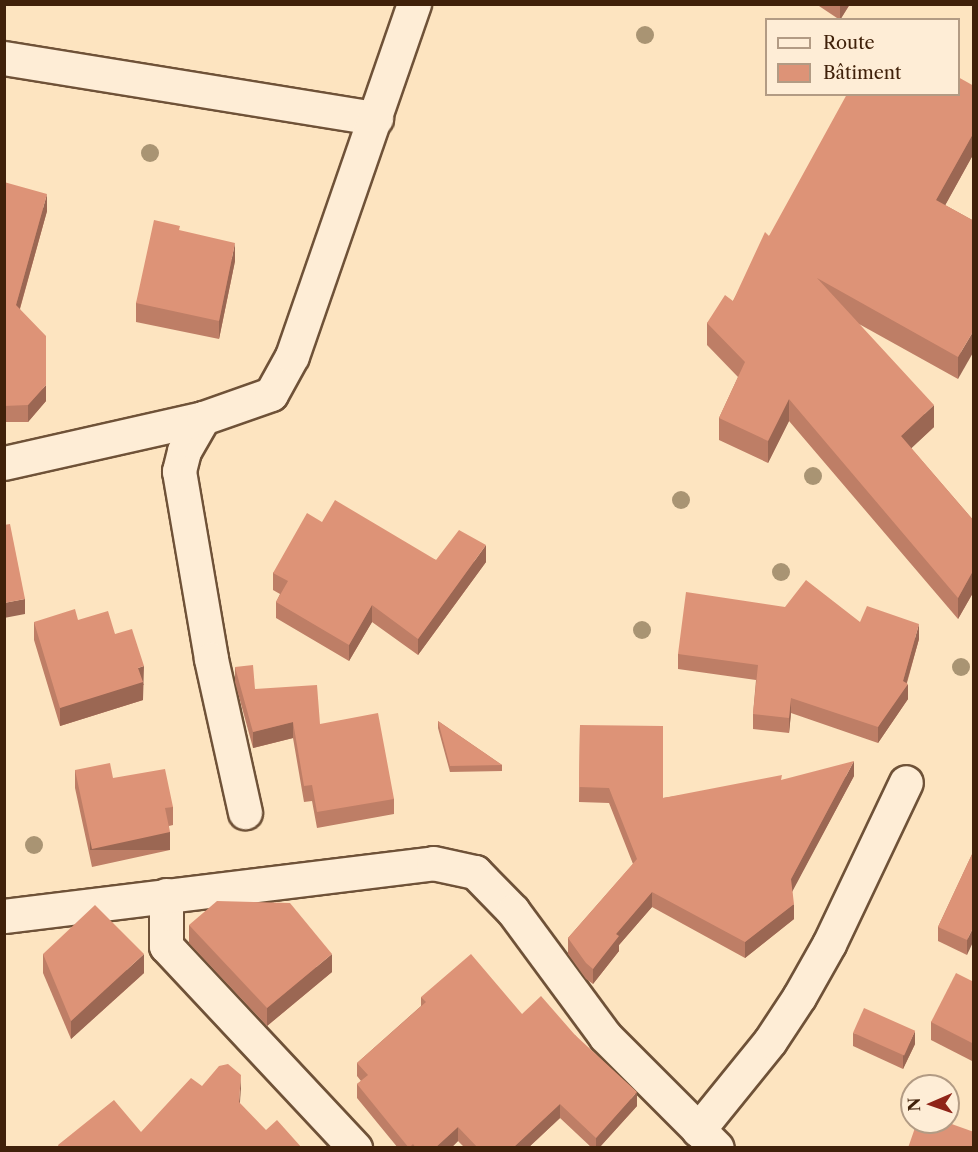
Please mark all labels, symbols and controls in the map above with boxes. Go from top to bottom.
legend [765,18,960,96]
text: Route [823,32,875,54]
text: Bâtiment [823,62,901,84]
north arrow [900,1074,960,1134]
text: N [904,1097,924,1112]

